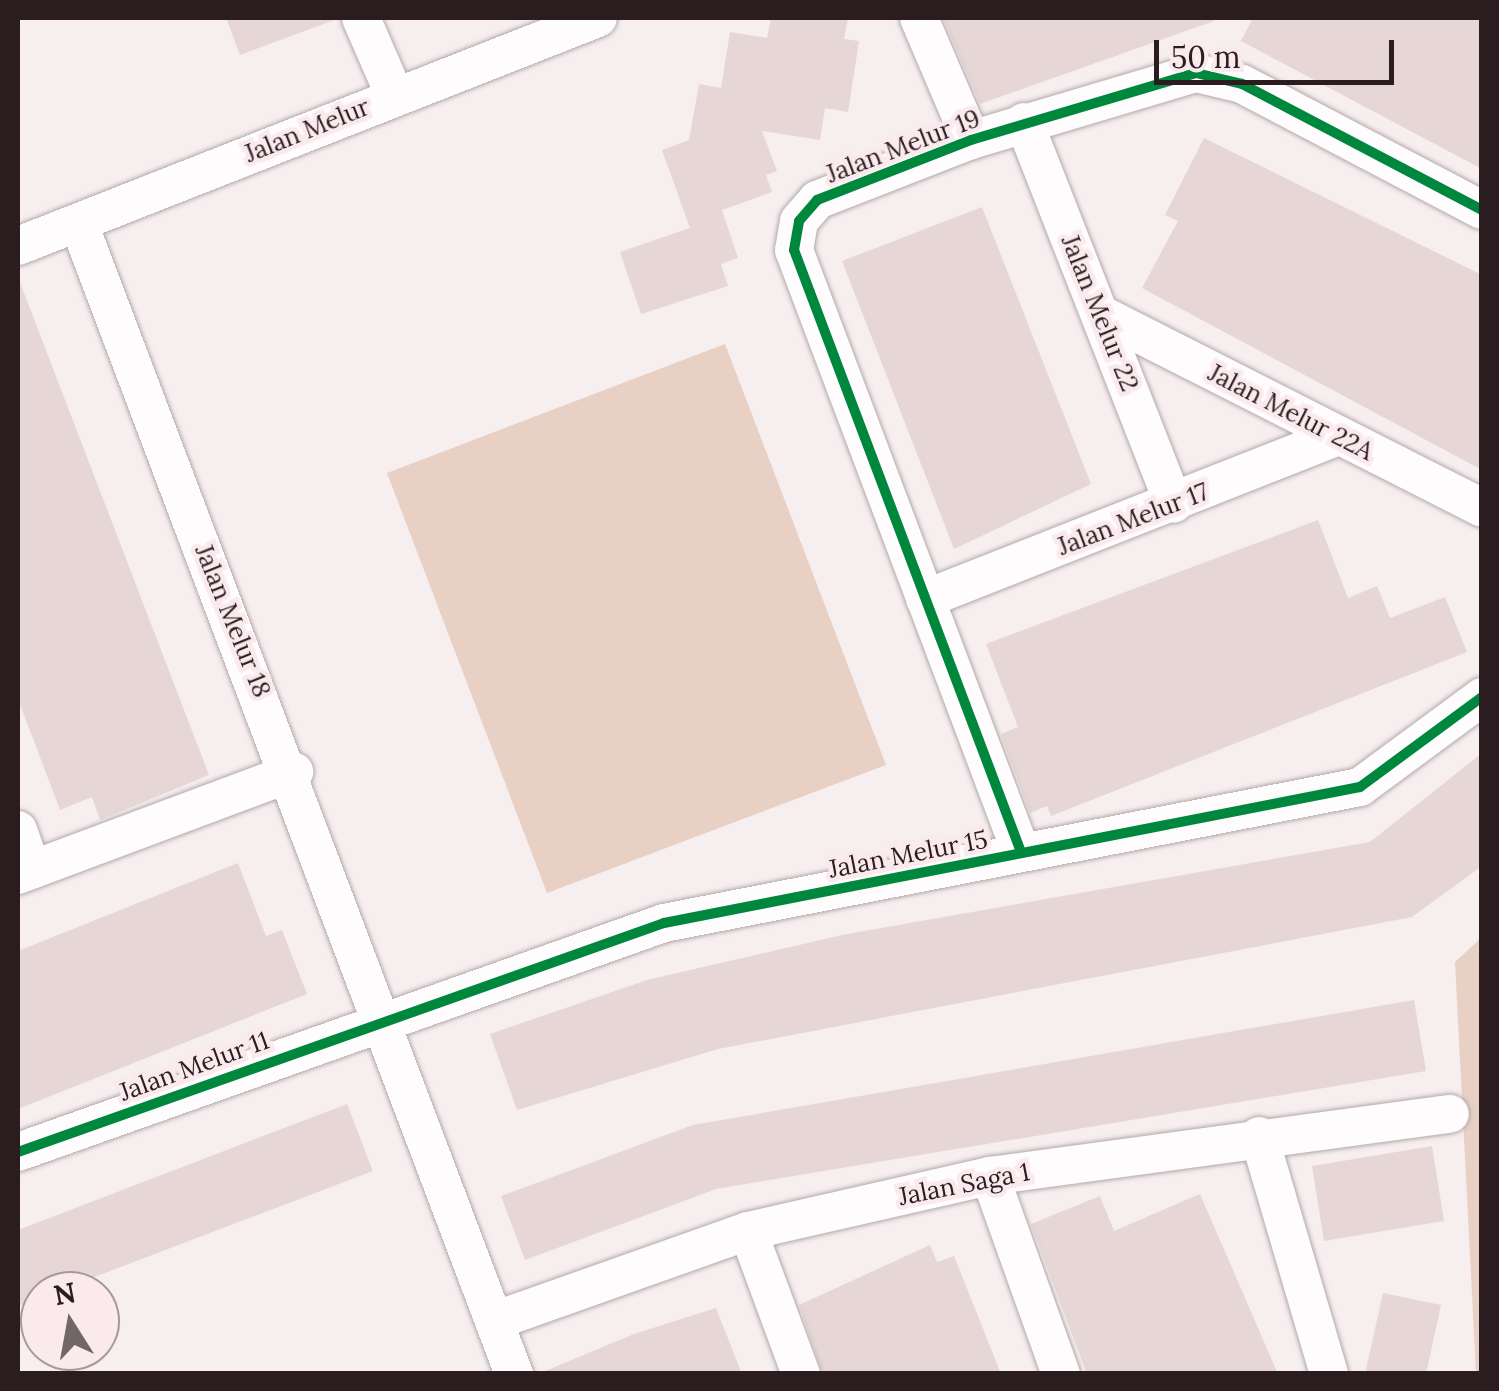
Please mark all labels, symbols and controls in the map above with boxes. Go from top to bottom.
scale bar [1159,20,1399,82]
text: 50 m [1171,38,1241,76]
street label: Jalan Melur [240,91,374,169]
street label: Jalan Melur 19 [822,103,984,189]
street label: Jalan Melur 22 [1055,231,1145,395]
street label: Jalan Melur 22A [1203,357,1379,467]
street label: Jalan Melur 17 [1053,476,1213,562]
street label: Jalan Melur 18 [189,540,277,702]
street label: Jalan Melur 15 [826,824,990,884]
street label: Jalan Melur 11 [115,1025,273,1107]
street label: Jalan Saga 1 [896,1157,1032,1211]
north arrow [20,1271,120,1371]
text: N [51,1274,79,1313]

